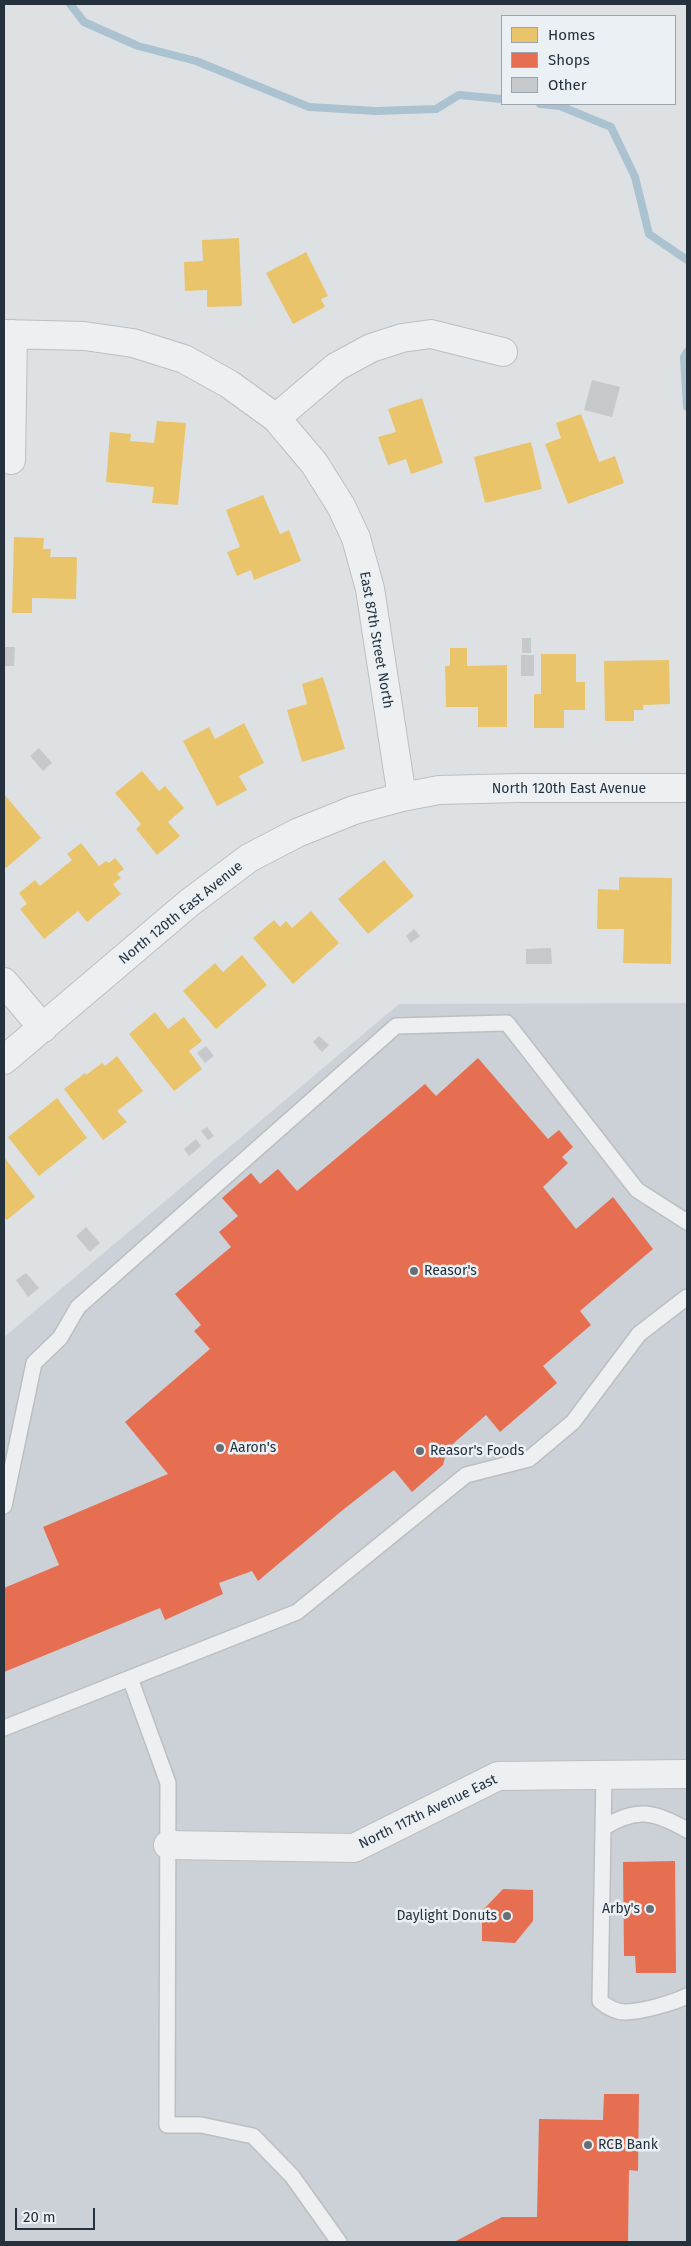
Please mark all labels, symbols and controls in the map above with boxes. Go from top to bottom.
legend [501,15,676,105]
text: Homes [548,26,595,44]
text: Shops [548,51,590,69]
text: Other [548,76,587,94]
street label: East 87th Street North [356,570,396,710]
street label: North 120th East Avenue [492,781,646,797]
street label: North 120th East Avenue [116,858,246,968]
place label: Reasor's [424,1263,477,1279]
marker: Reasor's [408,1265,420,1277]
place label: Aaron's [230,1440,276,1456]
marker: Aaron's [214,1442,226,1454]
place label: Reasor's Foods [430,1443,524,1459]
marker: Reasor's Foods [414,1445,426,1457]
street label: North 117th Avenue East [356,1771,500,1853]
place label: Arby's [602,1901,640,1917]
marker: Arby's [644,1903,656,1915]
place label: Daylight Donuts [396,1908,497,1924]
marker: Daylight Donuts [501,1910,513,1922]
place label: RCB Bank [598,2137,658,2153]
marker: RCB Bank [582,2139,594,2151]
scale bar [18,2198,98,2230]
text: 20 m [23,2208,56,2226]

